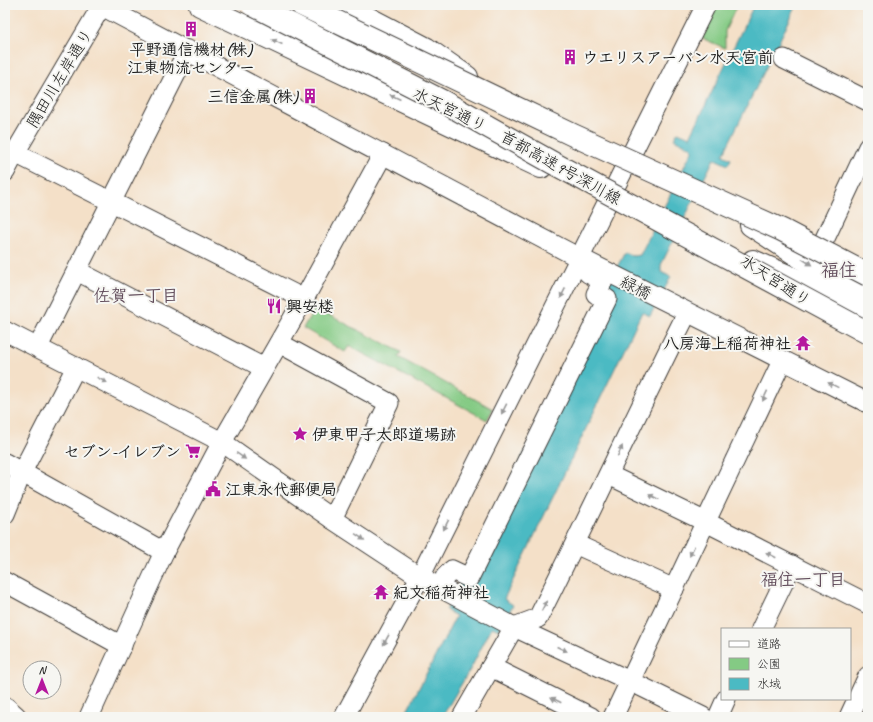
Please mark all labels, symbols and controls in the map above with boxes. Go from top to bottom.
building icon: 平野通信機材(株) 江東物流センター [182,20,200,38]
street label: 隅田川左岸通り [22,25,97,132]
one-way arrow [272,39,283,45]
place label: 平野通信機材(株) 江東物流センター [127,40,255,78]
building icon: ウエリスアーバン水天宮前 [561,48,579,66]
place label: ウエリスアーバン水天宮前 [582,48,773,68]
street label: 水天宮通り [409,83,490,136]
place label: 三信金属(株) [207,87,300,107]
building icon: 三信金属(株) [301,87,319,105]
one-way arrow [389,94,401,100]
street label: 首都高速9号深川線 [497,126,624,209]
street label: 水天宮通り [736,251,814,311]
one-way arrow [801,258,813,265]
district label: 福住 [821,259,857,281]
street label: 緑橋 [617,272,654,304]
district label: 佐賀一丁目 [94,285,179,306]
one-way arrow [559,287,566,298]
restaurant icon: 興安楼 [265,297,283,315]
place label: 興安楼 [286,297,334,317]
place label: 八房海上稲荷神社 [663,334,791,354]
temple icon: 八房海上稲荷神社 [794,334,812,352]
one-way arrow [96,377,108,383]
one-way arrow [827,382,839,389]
one-way arrow [762,390,768,401]
one-way arrow [501,403,508,415]
place icon: 伊東甲子太郎道場跡 [291,425,309,443]
place label: 伊東甲子太郎道場跡 [312,425,456,445]
place label: セブン-イレブン [64,442,181,462]
supermarket icon: セブン-イレブン [184,442,202,460]
one-way arrow [617,446,623,457]
one-way arrow [236,452,246,460]
public building icon: 江東永代郵便局 [204,480,222,498]
place label: 江東永代郵便局 [225,480,337,500]
one-way arrow [649,494,660,500]
one-way arrow [443,520,450,531]
one-way arrow [354,533,365,541]
one-way arrow [689,546,695,557]
one-way arrow [765,552,777,558]
district label: 福住一丁目 [761,569,846,590]
temple icon: 紀文稲荷神社 [372,583,390,601]
place label: 紀文稲荷神社 [393,583,489,603]
one-way arrow [541,600,547,611]
legend [721,628,851,700]
one-way arrow [383,635,389,646]
text: 道路 [757,636,781,652]
one-way arrow [557,646,568,652]
text: 公園 [757,656,781,672]
north arrow [22,660,62,700]
text: N [39,663,48,677]
text: 水域 [757,676,781,692]
one-way arrow [550,696,562,703]

